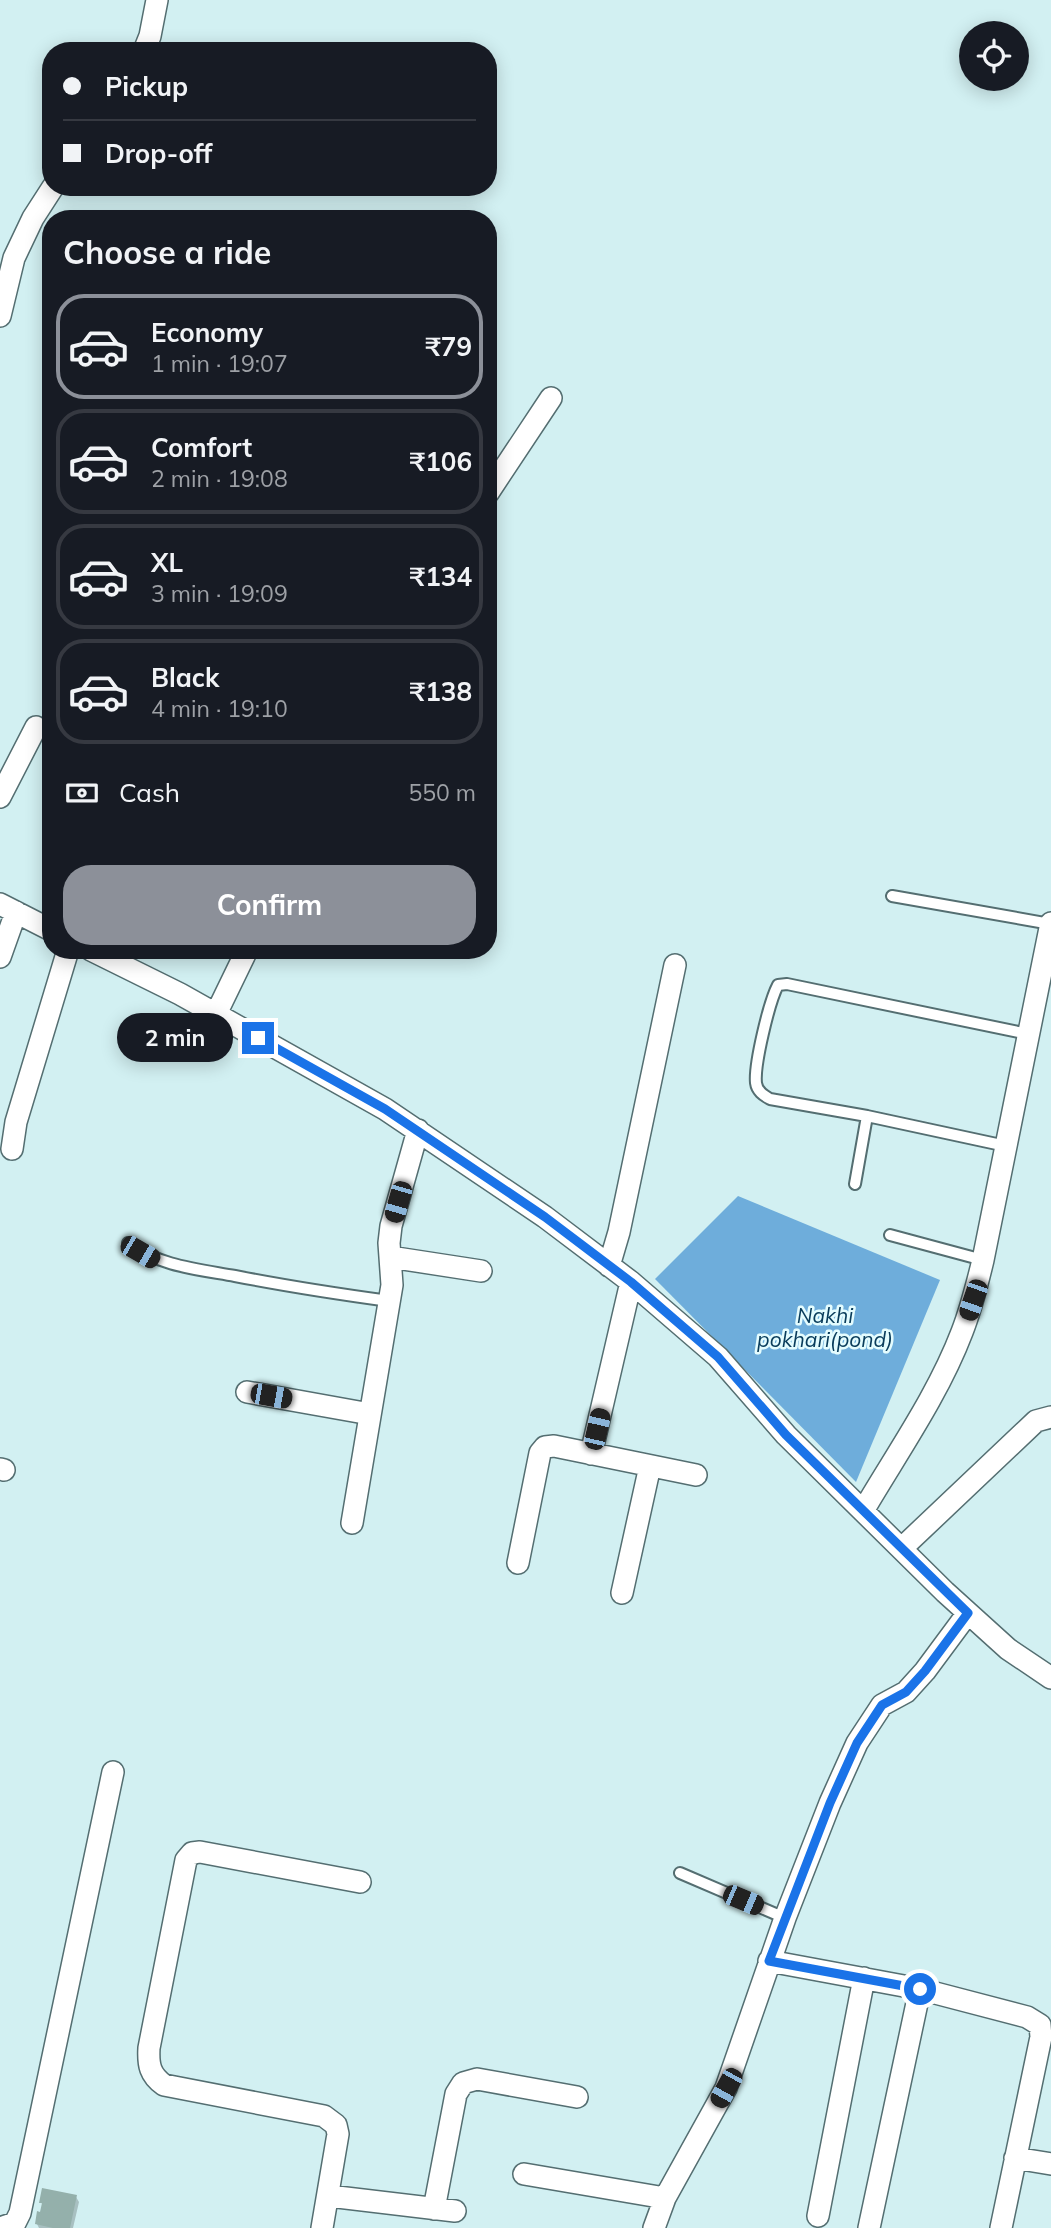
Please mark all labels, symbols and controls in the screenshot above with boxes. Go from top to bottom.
map controls [959,21,1029,91]
button: locate [959,21,1029,91]
text: Pickup [105,70,188,103]
text: Drop-off [105,137,212,170]
text: Choose a ride [63,232,271,272]
icon: car [67,315,130,378]
text: Economy [151,316,263,349]
text: ₹79 [425,330,472,363]
text: 1 min · 19:07 [151,349,288,378]
icon: car [67,430,130,493]
text: Comfort [151,431,252,464]
text: ₹106 [410,445,472,478]
text: 2 min · 19:08 [151,464,288,493]
icon: car [67,545,130,608]
text: XL [151,546,183,579]
text: ₹134 [410,560,472,593]
text: 3 min · 19:09 [151,579,288,608]
icon: car [67,660,130,723]
text: Black [151,661,219,694]
text: ₹138 [410,675,472,708]
text: 4 min · 19:10 [151,694,288,723]
icon: cash [63,774,101,812]
text: Cash [119,776,180,809]
text: 550 m [408,778,476,807]
button: Confirm [63,865,476,945]
callout: 2 min [118,1014,233,1062]
route end [242,1022,274,1054]
text: 2 min [145,1023,205,1052]
car [383,1179,414,1225]
car [117,1232,164,1272]
car [957,1277,990,1323]
water label: Nakhi pokhari(pond) [757,1302,893,1352]
car [249,1382,294,1410]
car [583,1406,612,1452]
car [720,1882,767,1918]
route start [904,1973,936,2005]
car [707,2065,746,2111]

